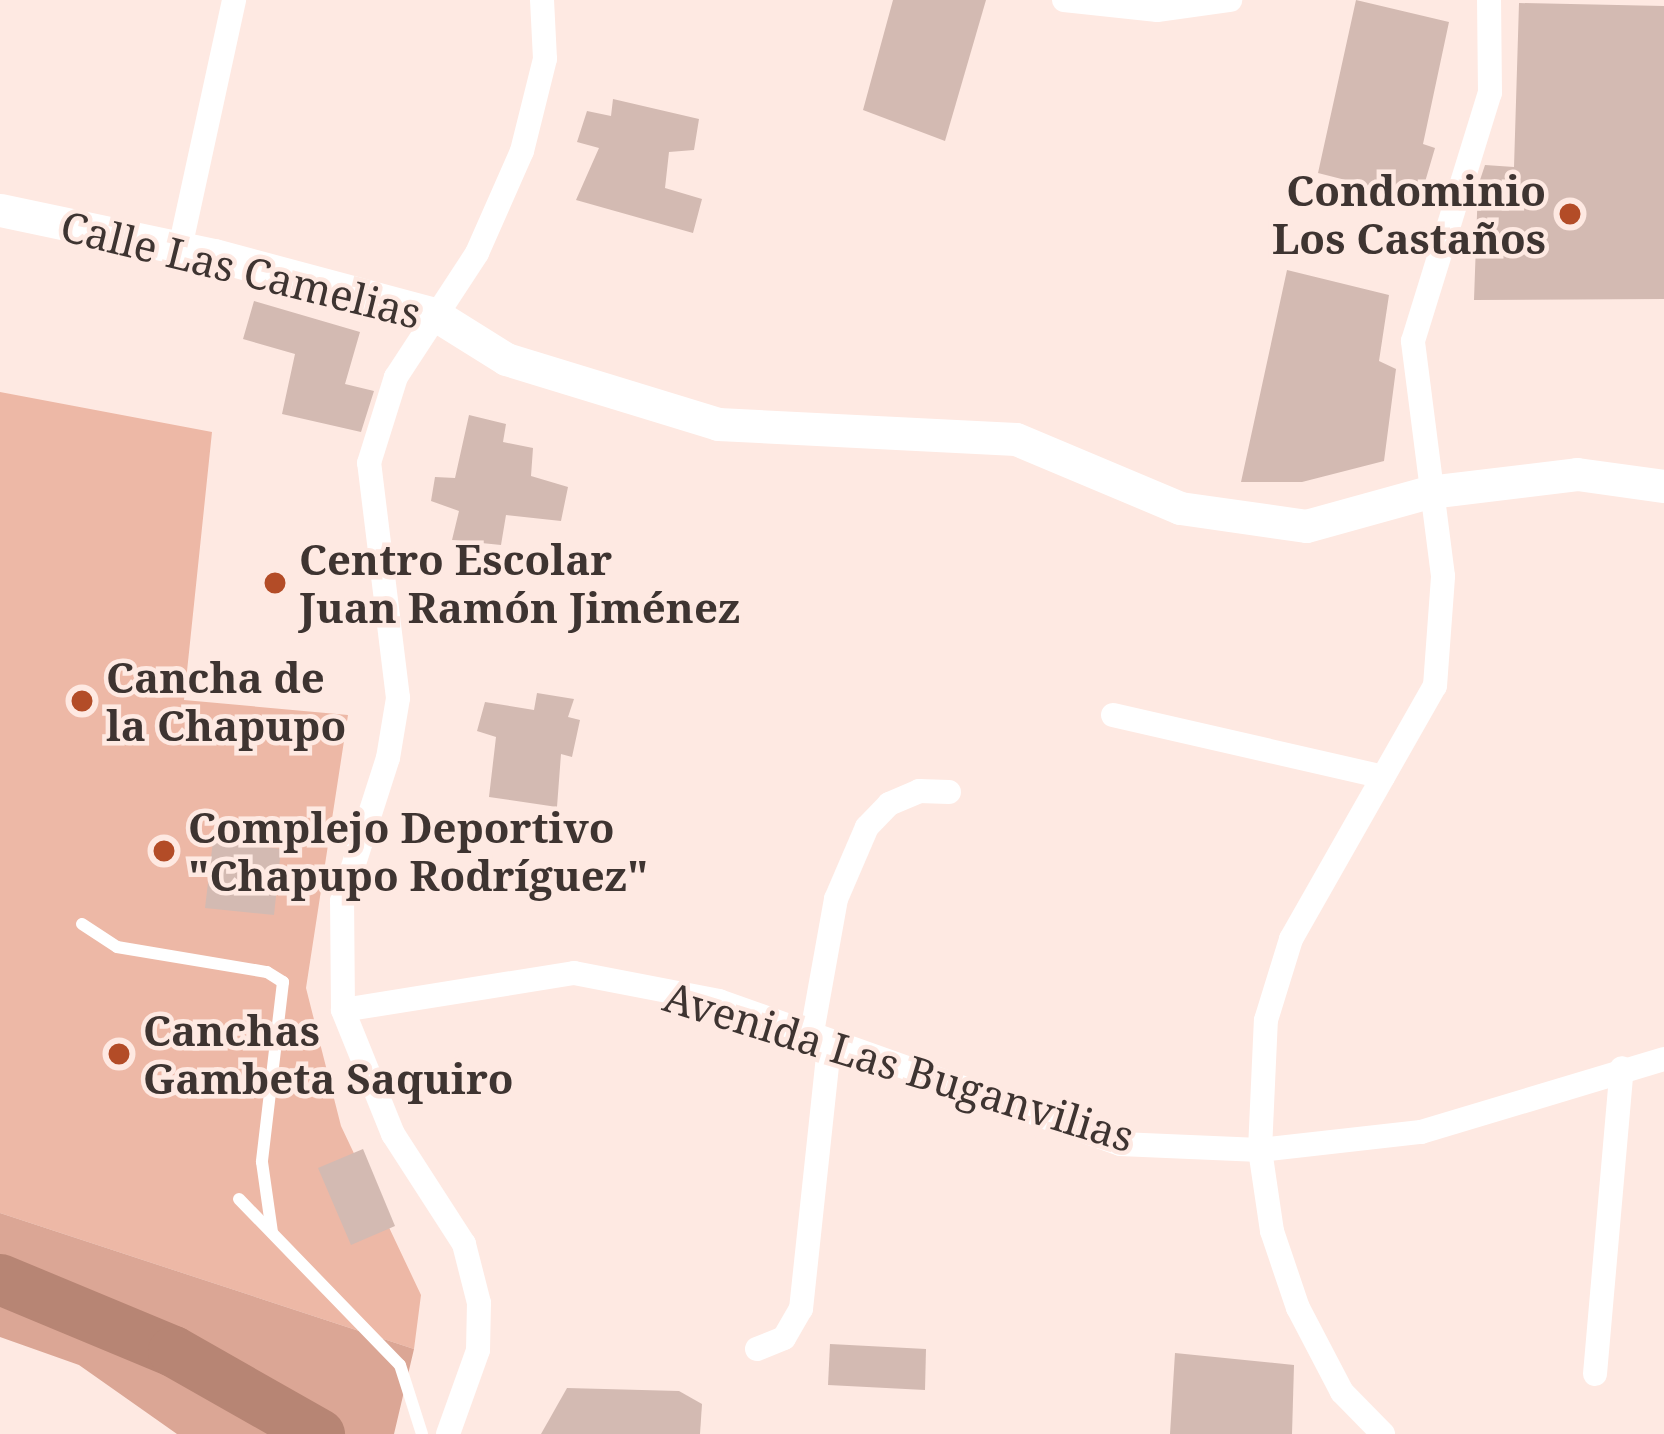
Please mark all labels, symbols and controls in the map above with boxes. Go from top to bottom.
place label: Condominio Los Castaños [1272,165,1546,264]
street label: Calle Las Camelias [56,200,426,338]
marker: Condominio Los Castaños [1557,201,1583,227]
place label: Centro Escolar Juan Ramón Jiménez [299,534,740,632]
marker: Centro Escolar Juan Ramón Jiménez [262,570,288,596]
place label: Cancha de la Chapupo [106,652,346,750]
marker: Cancha de la Chapupo [69,688,95,714]
place label: Complejo Deportivo "Chapupo Rodríguez" [188,802,648,900]
marker: Complejo Deportivo "Chapupo Rodríguez" [151,838,177,864]
street label: Avenida Las Buganvilias [658,970,1140,1162]
place label: Canchas Gambeta Saquiro [143,1005,514,1104]
marker: Canchas Gambeta Saquiro [106,1041,132,1067]

